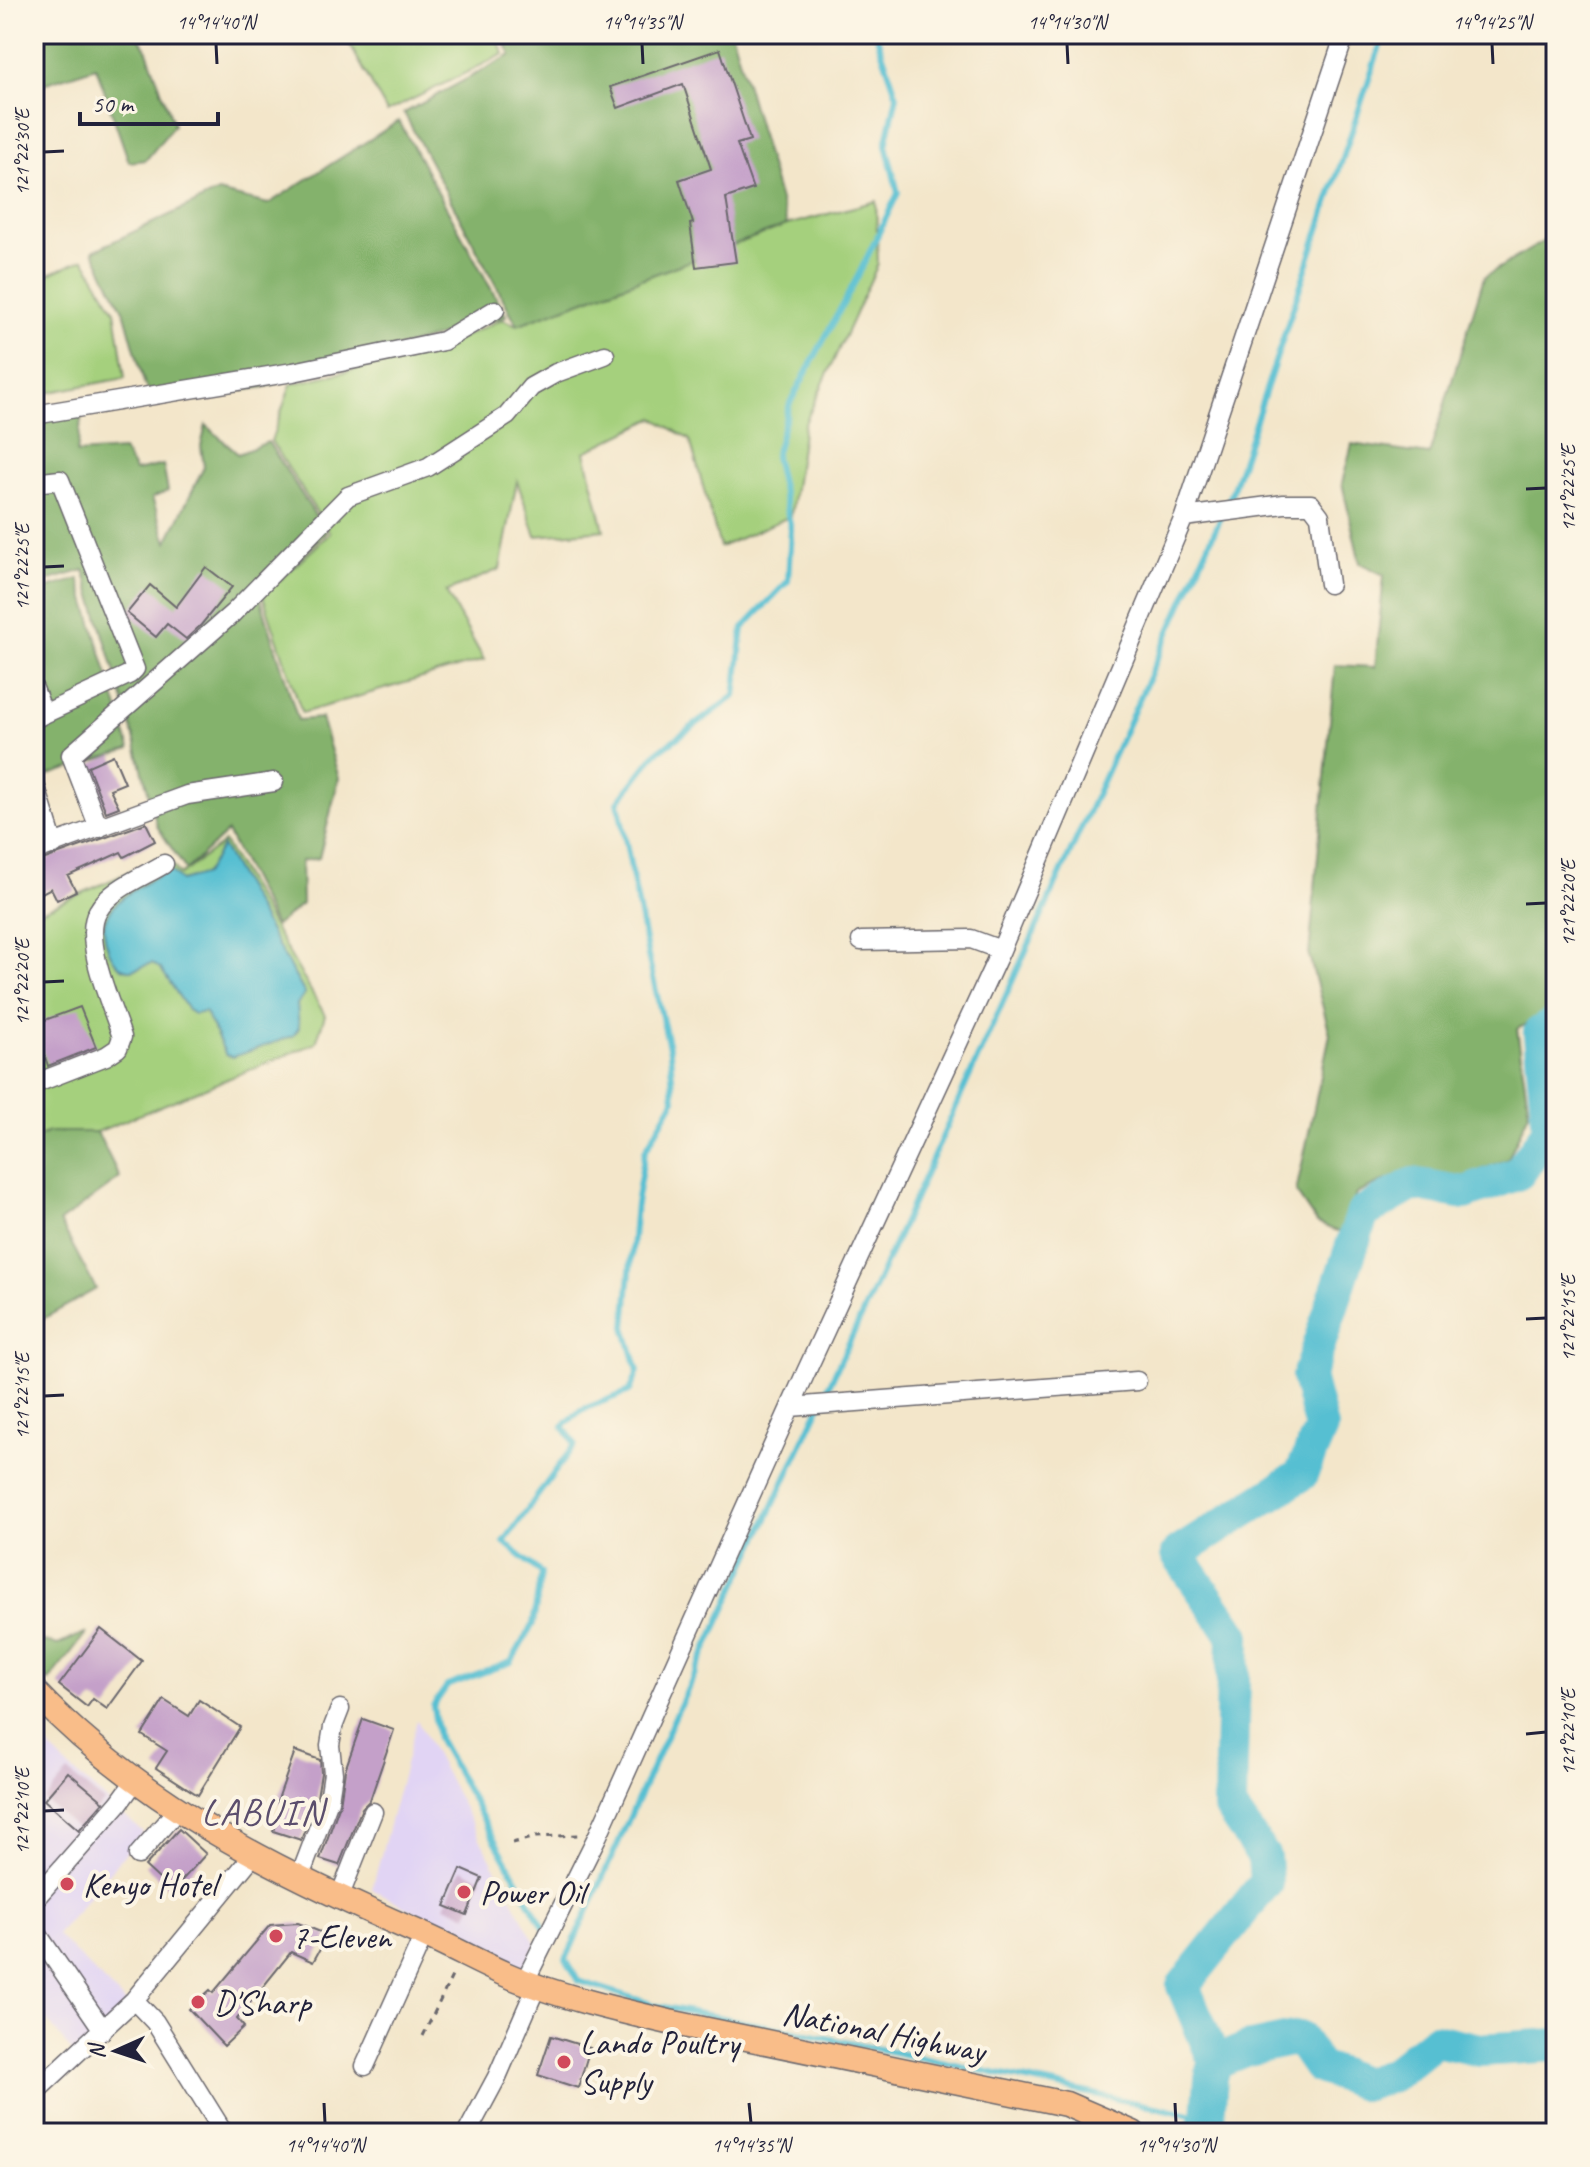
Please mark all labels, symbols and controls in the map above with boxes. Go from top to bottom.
text: 14°14'40"N [177,10,258,35]
text: 14°14'35"N [603,10,684,35]
text: 14°14'30"N [1028,10,1109,35]
text: 14°14'25"N [1453,10,1534,35]
scale bar [80,76,218,126]
text: 50 m [92,89,135,119]
text: 121°22'30"E [10,106,35,195]
text: 121°22'25"E [1556,442,1581,531]
text: 121°22'25"E [10,521,35,610]
text: 121°22'20"E [1556,857,1581,946]
text: 121°22'20"E [10,936,35,1025]
text: 121°22'15"E [1556,1272,1581,1361]
text: 121°22'15"E [10,1350,35,1439]
text: 121°22'10"E [1556,1686,1581,1775]
text: 121°22'10"E [10,1765,35,1854]
district label: LABUIN [201,1788,328,1835]
place label: Kenyo Hotel [83,1863,223,1906]
place label: Power Oil [480,1871,591,1914]
marker: Kenyo Hotel [58,1875,76,1893]
marker: Power Oil [455,1883,473,1901]
place label: 7-Eleven [292,1915,392,1958]
marker: 7-Eleven [267,1927,285,1945]
place label: D'Sharp [214,1981,313,2024]
street label: National Highway [779,1991,991,2073]
marker: D'Sharp [189,1993,207,2011]
north arrow [76,2011,156,2091]
place label: Lando Poultry Supply [580,2021,742,2103]
text: N [83,2041,111,2060]
marker: Lando Poultry Supply [555,2053,573,2071]
text: 14°14'40"N [286,2133,367,2158]
text: 14°14'35"N [712,2133,793,2158]
text: 14°14'30"N [1137,2133,1218,2158]

